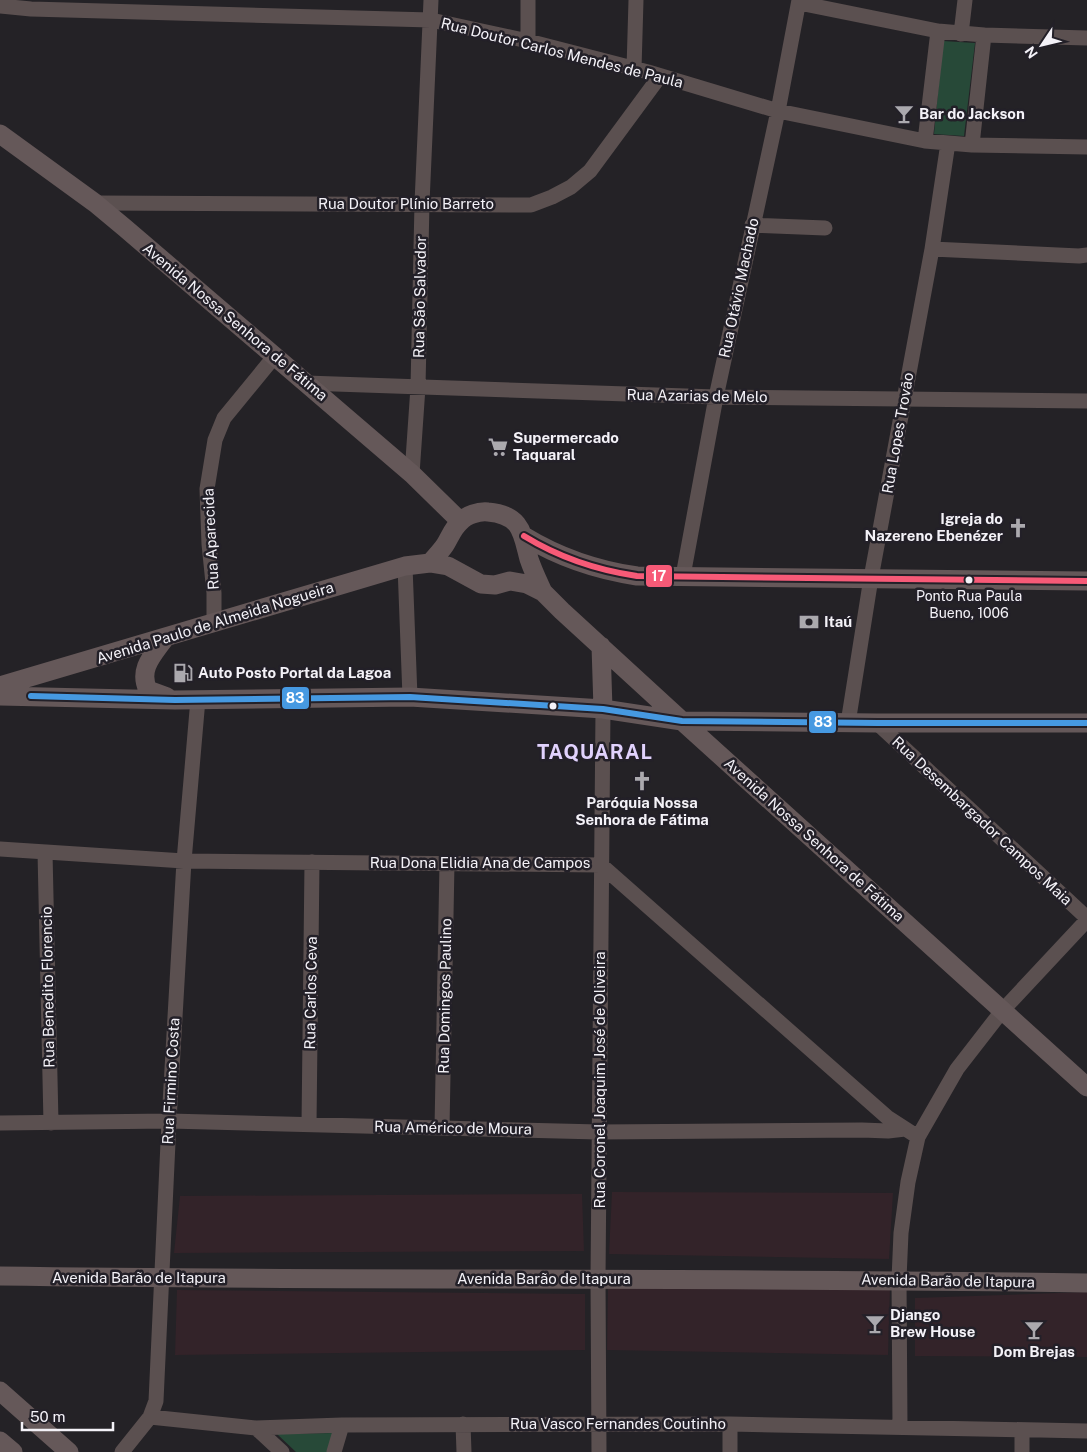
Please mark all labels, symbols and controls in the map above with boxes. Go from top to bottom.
street label: Rua Doutor Carlos Mendes de Paula [439,14,685,91]
north arrow [1017,20,1067,70]
text: N [1022,43,1041,62]
bar icon: Bar do Jackson [893,103,915,125]
place label: Bar do Jackson [919,105,1025,122]
street label: Rua Doutor Plínio Barreto [318,195,494,212]
street label: Rua Otávio Machado [715,216,762,359]
street label: Rua São Salvador [410,235,429,358]
street label: Avenida Nossa Senhora de Fátima [139,239,331,404]
street label: Rua Lopes Trovão [878,371,917,495]
street label: Rua Azarias de Melo [626,386,768,405]
place label: Supermercado Taquaral [513,429,619,463]
supermarket icon: Supermercado Taquaral [487,436,509,458]
street label: Rua Aparecida [199,488,222,590]
place label: Igreja do Nazereno Ebenézer [864,510,1003,544]
church icon: Igreja do Nazereno Ebenézer [1007,517,1029,539]
line badge: 17 [645,564,673,588]
text: 17 [652,568,667,584]
marker: Ponto Rua Paula Bueno, 1006 [964,575,974,585]
street label: Avenida Paulo de Almeida Nogueira [94,578,336,667]
place label: Ponto Rua Paula Bueno, 1006 [916,588,1022,621]
bank icon: Itaú [798,611,820,633]
place label: Itaú [824,613,852,630]
fuel station icon: Auto Posto Portal da Lagoa [172,662,194,684]
place label: Auto Posto Portal da Lagoa [198,664,391,681]
line badge: 83 [281,686,310,710]
text: 83 [286,690,304,706]
unlabelled marker [548,701,558,711]
line badge: 83 [808,710,837,734]
text: 83 [814,714,832,730]
street label: Rua Desembargador Campos Maia [889,733,1076,908]
district label: TAQUARAL [537,740,653,764]
street label: Avenida Nossa Senhora de Fátima [721,754,908,925]
church icon: Paróquia Nossa Senhora de Fátima [631,770,653,792]
place label: Paróquia Nossa Senhora de Fátima [575,794,709,828]
street label: Rua Dona Elidia Ana de Campos [370,854,590,871]
street label: Rua Benedito Florencio [38,906,57,1068]
street label: Rua Domingos Paulino [435,918,454,1074]
street label: Rua Carlos Ceva [301,936,320,1050]
street label: Rua Coronel Joaquim José de Oliveira [591,951,608,1209]
street label: Rua Firmino Costa [159,1017,182,1145]
street label: Rua Américo de Moura [374,1118,532,1137]
street label: Avenida Barão de Itapura [52,1269,226,1286]
street label: Avenida Barão de Itapura [457,1270,631,1287]
street label: Avenida Barão de Itapura [861,1270,1035,1291]
place label: Django Brew House [890,1306,975,1340]
bar icon: Django Brew House [864,1313,886,1335]
bar icon: Dom Brejas [1023,1319,1045,1341]
place label: Dom Brejas [993,1343,1075,1360]
scale bar [22,1400,114,1432]
text: 50 m [30,1408,65,1425]
street label: Rua Vasco Fernandes Coutinho [510,1415,726,1432]

